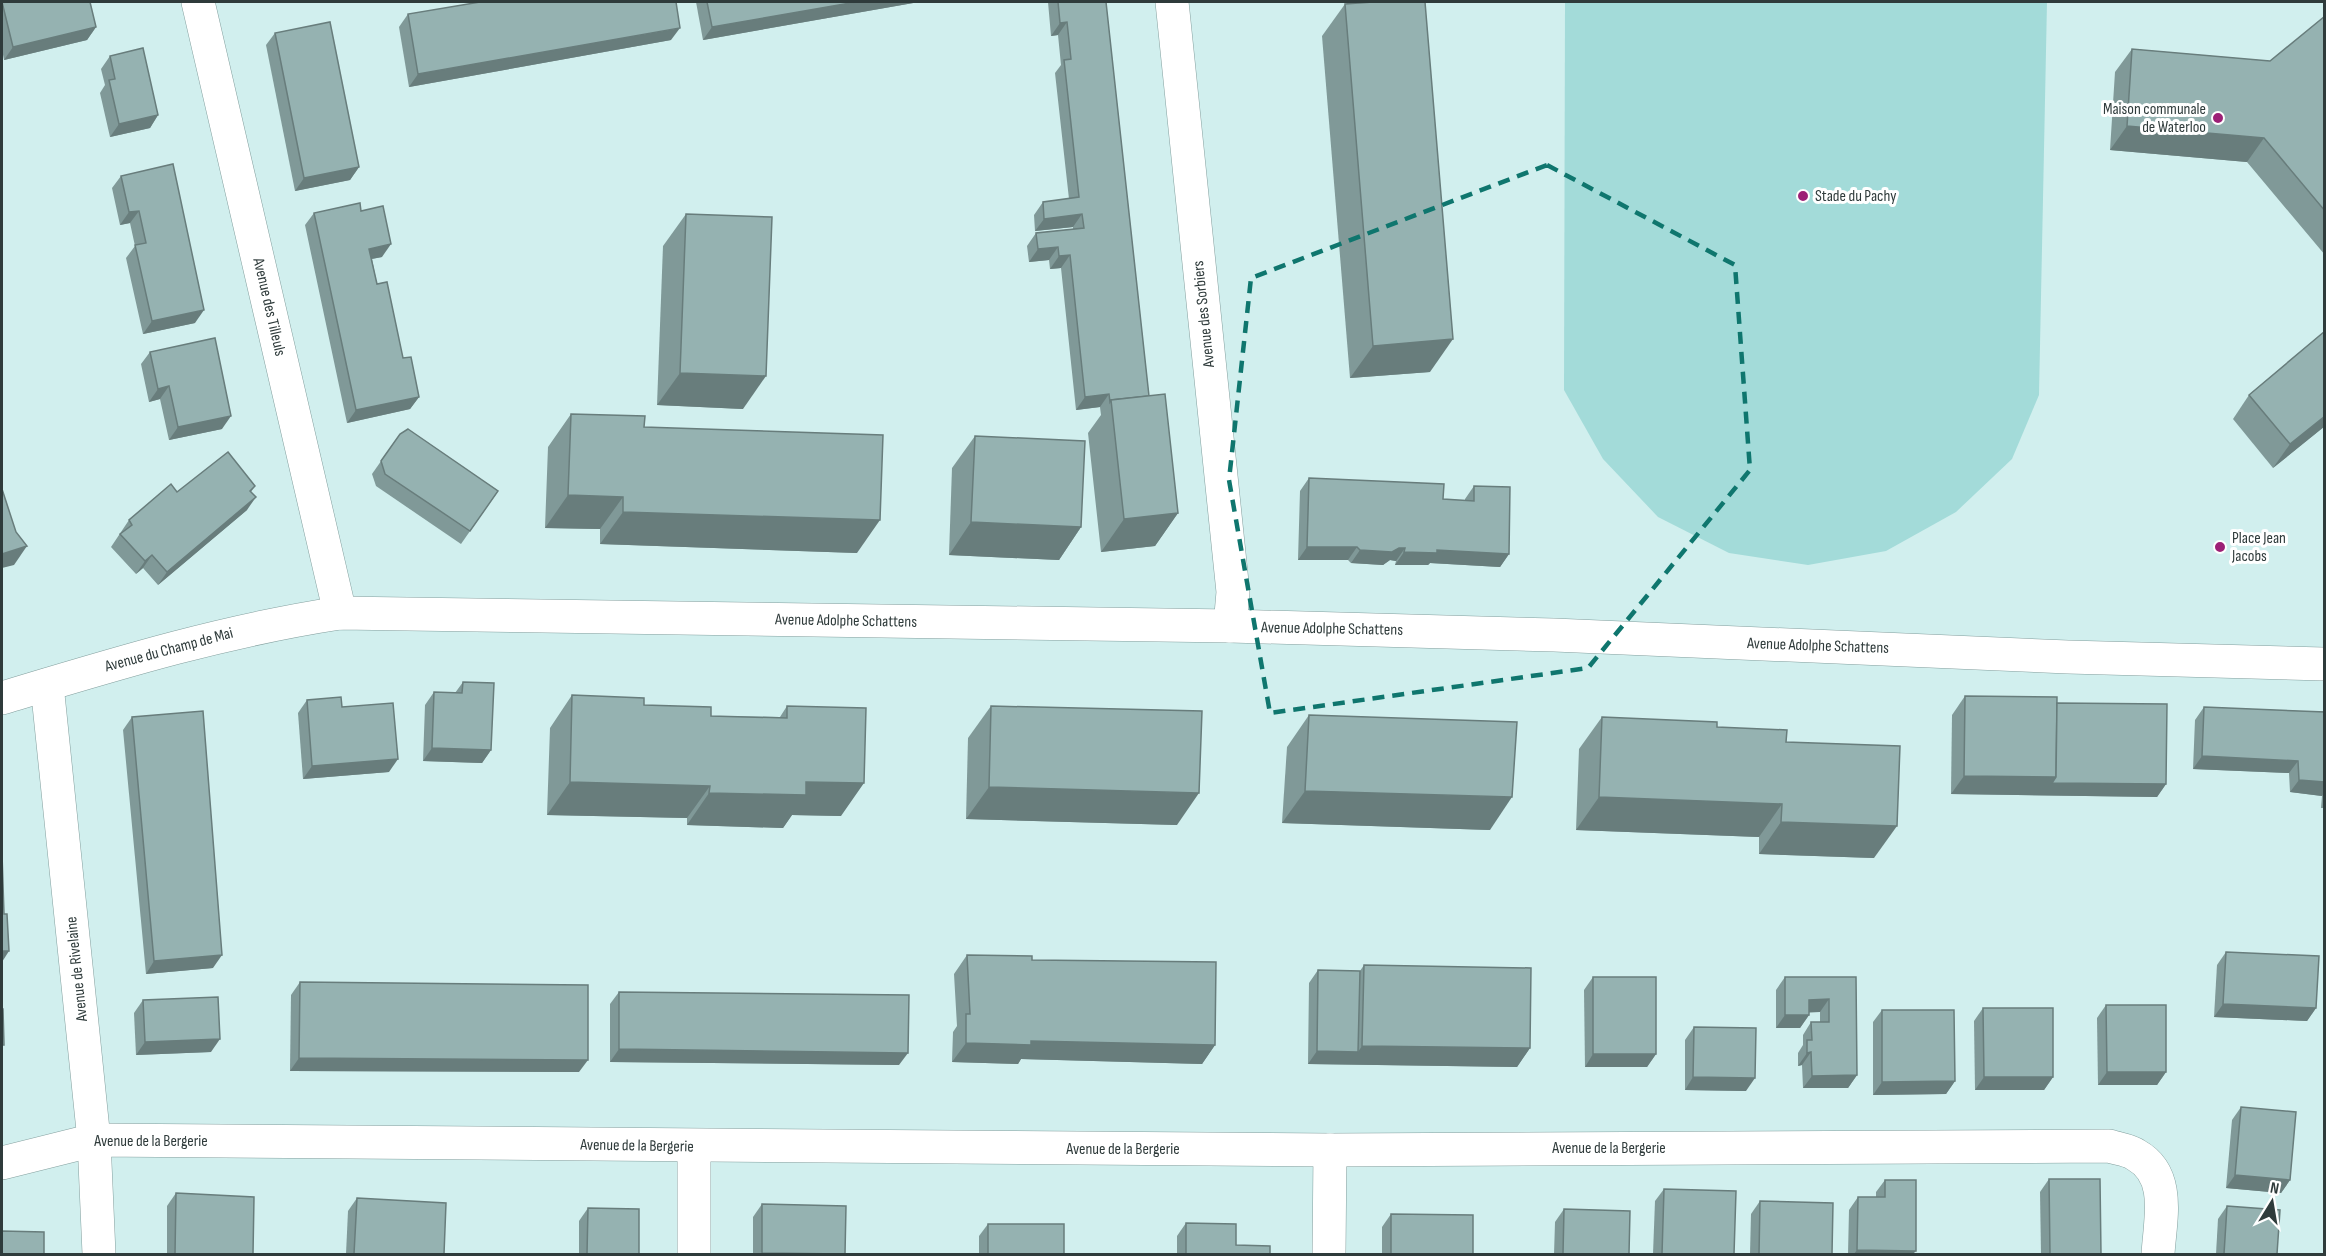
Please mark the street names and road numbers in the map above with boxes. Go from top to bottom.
street label: Avenue des Tilleuls [248,255,290,358]
street label: Avenue des Sorbiers [1189,259,1219,369]
street label: Avenue Adolphe Schattens [774,610,917,632]
street label: Avenue Adolphe Schattens [1260,618,1403,640]
street label: Avenue du Champ de Mai [102,624,235,677]
street label: Avenue Adolphe Schattens [1746,634,1890,658]
street label: Avenue de Rivelaine [62,916,92,1023]
street label: Avenue de la Bergerie [93,1132,208,1151]
street label: Avenue de la Bergerie [579,1135,694,1156]
street label: Avenue de la Bergerie [1551,1139,1666,1158]
street label: Avenue de la Bergerie [1065,1140,1180,1159]

